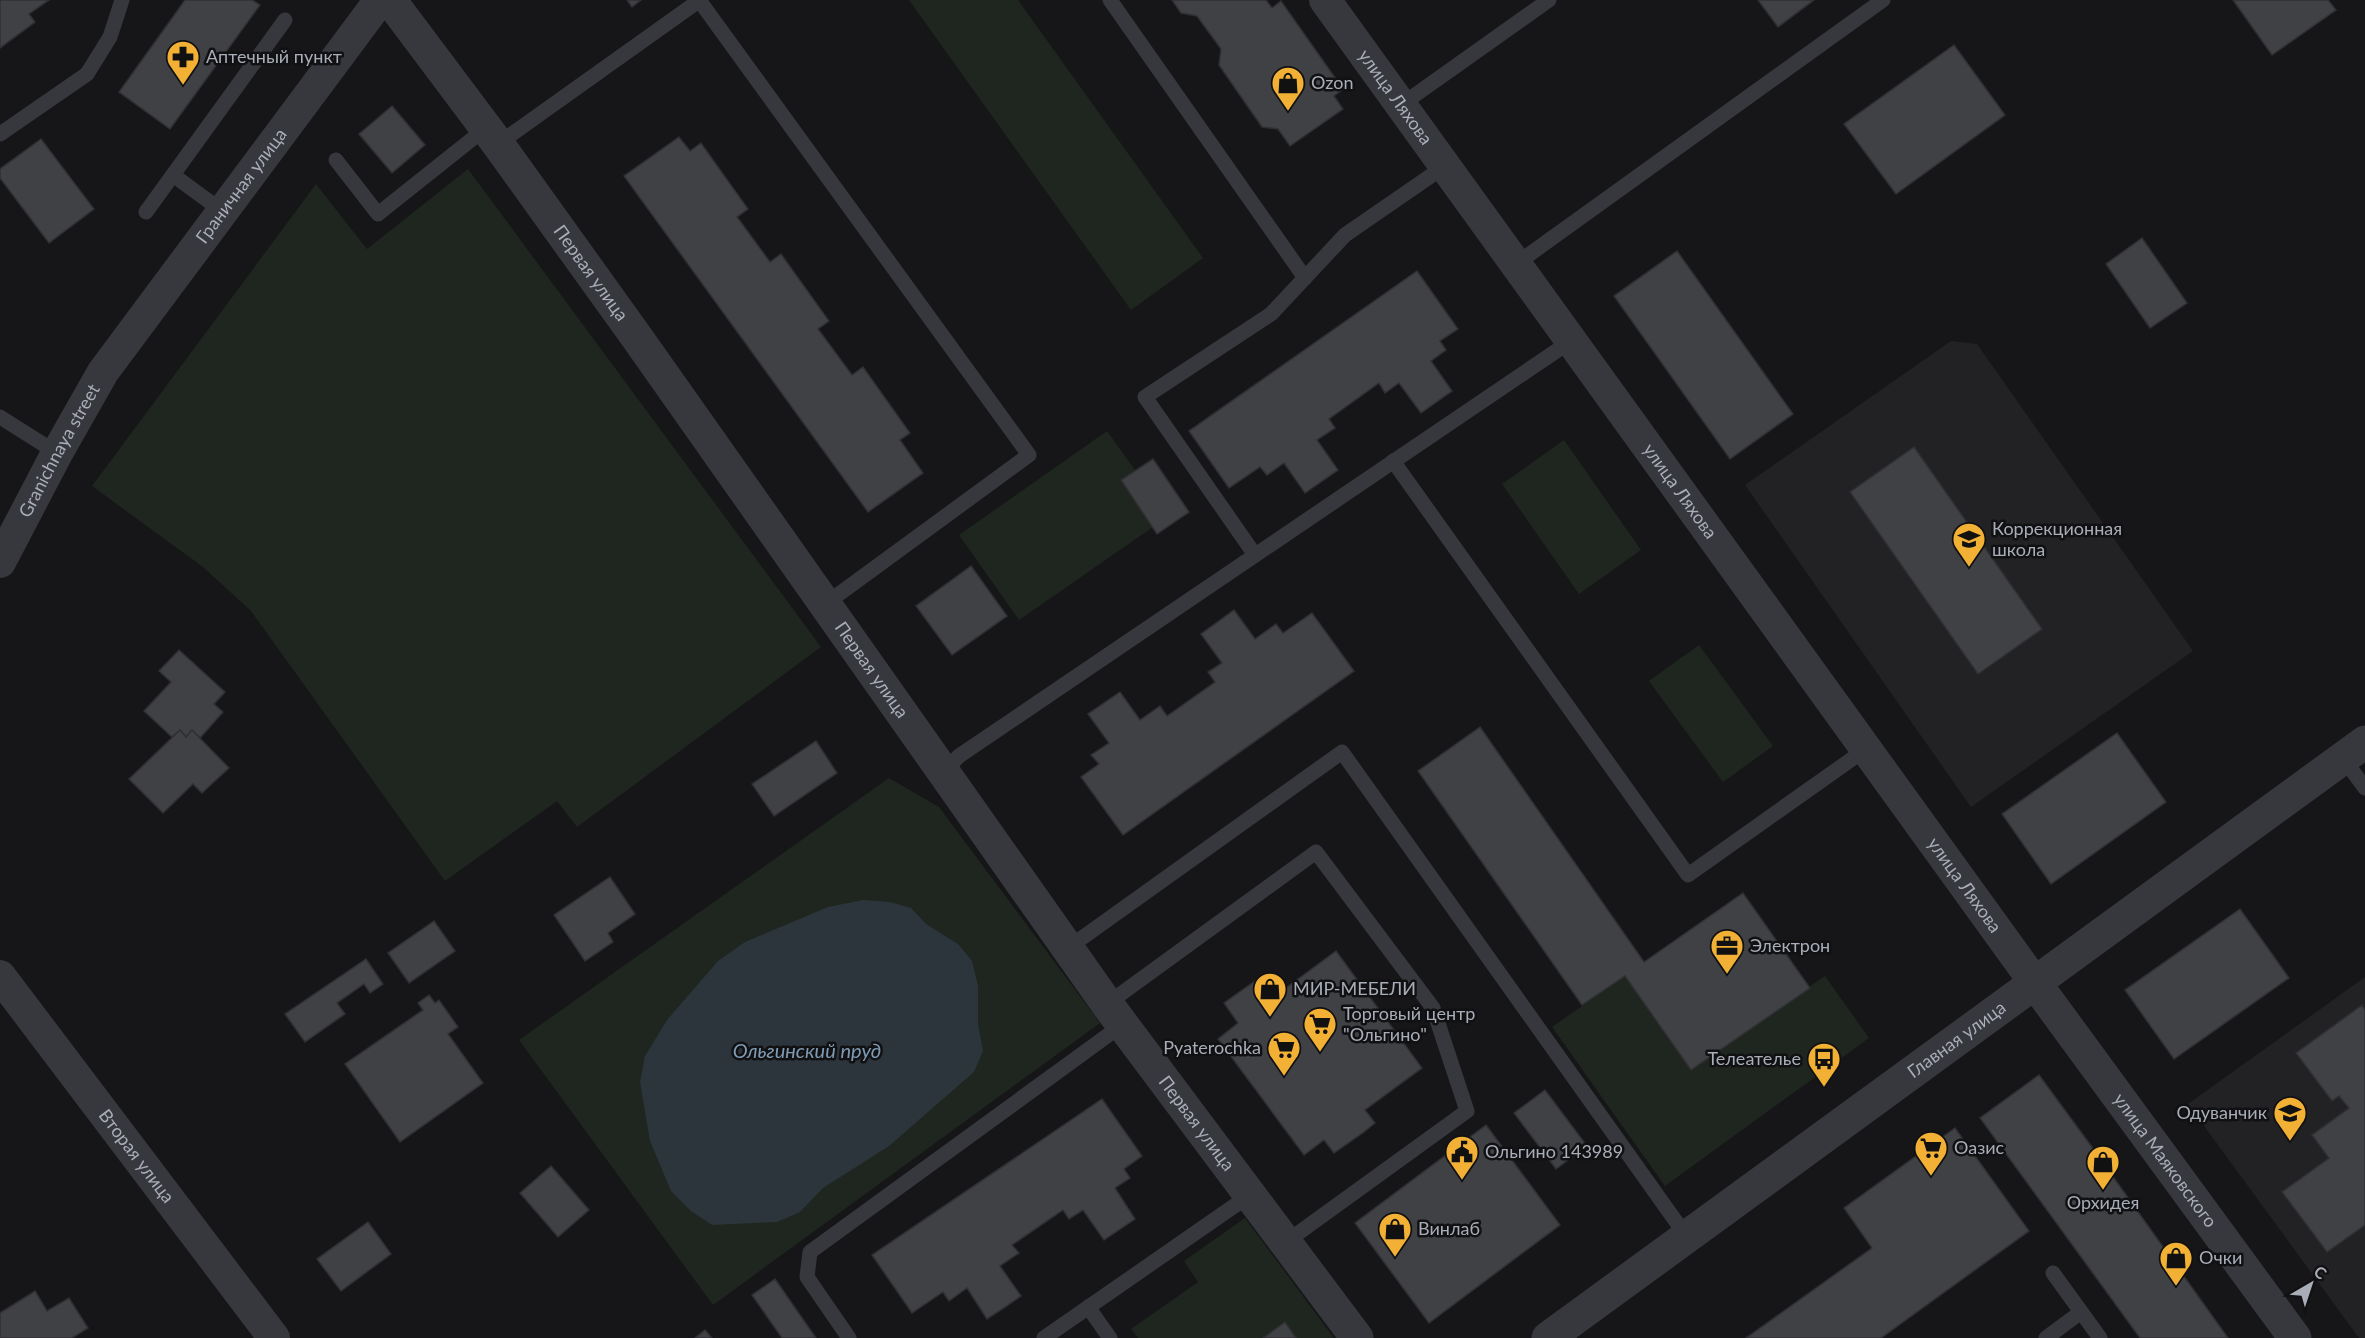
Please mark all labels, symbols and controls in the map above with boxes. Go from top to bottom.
pharmacy icon: Аптечный пункт [165,39,201,86]
place label: Аптечный пункт [206,45,342,67]
street label: улица Ляхова [1354,45,1438,149]
shop icon: Ozon [1270,65,1306,112]
place label: Ozon [1311,71,1353,93]
street label: Граничная улица [191,123,291,247]
street label: Первая улица [550,220,633,325]
street label: Granichnaya street [13,379,104,521]
street label: улица Ляхова [1639,439,1722,543]
place label: Коррекционная школа [1992,517,2122,560]
school or university icon: Коррекционная школа [1951,521,1987,568]
street label: Первая улица [831,617,914,722]
street label: улица Ляхова [1923,833,2007,937]
office icon: Электрон [1709,928,1745,975]
place label: Электрон [1750,934,1830,956]
shop icon: МИР-МЕБЕЛИ [1252,971,1288,1018]
place label: МИР-МЕБЕЛИ [1293,977,1416,999]
street label: Главная улица [1903,996,2010,1082]
place label: Торговый центр "Ольгино" [1343,1002,1475,1045]
supermarket icon: Торговый центр "Ольгино" [1302,1006,1338,1053]
supermarket icon: Pyaterochka [1266,1030,1302,1077]
place label: Pyaterochka [1163,1036,1261,1058]
water label: Ольгинский пруд [733,1038,881,1062]
bus stop icon: Телеателье [1806,1041,1842,1088]
place label: Телеателье [1707,1047,1801,1069]
street label: Первая улица [1155,1071,1240,1175]
street label: улица Маяковского [2109,1088,2222,1231]
school or university icon: Одуванчик [2272,1095,2308,1142]
place label: Одуванчик [2176,1101,2268,1123]
street label: Вторая улица [95,1104,180,1207]
supermarket icon: Оазис [1913,1130,1949,1177]
public building icon: Ольгино 143989 [1444,1134,1480,1181]
place label: Оазис [1954,1136,2005,1158]
place label: Ольгино 143989 [1485,1140,1623,1162]
shop icon: Орхидея [2085,1144,2121,1191]
place label: Орхидея [2067,1191,2139,1213]
shop icon: Винлаб [1377,1211,1413,1258]
place label: Винлаб [1418,1217,1480,1239]
shop icon: Очки [2158,1240,2194,1287]
place label: Очки [2199,1246,2242,1268]
north arrow [2281,1254,2341,1314]
text: С [2311,1261,2331,1283]

